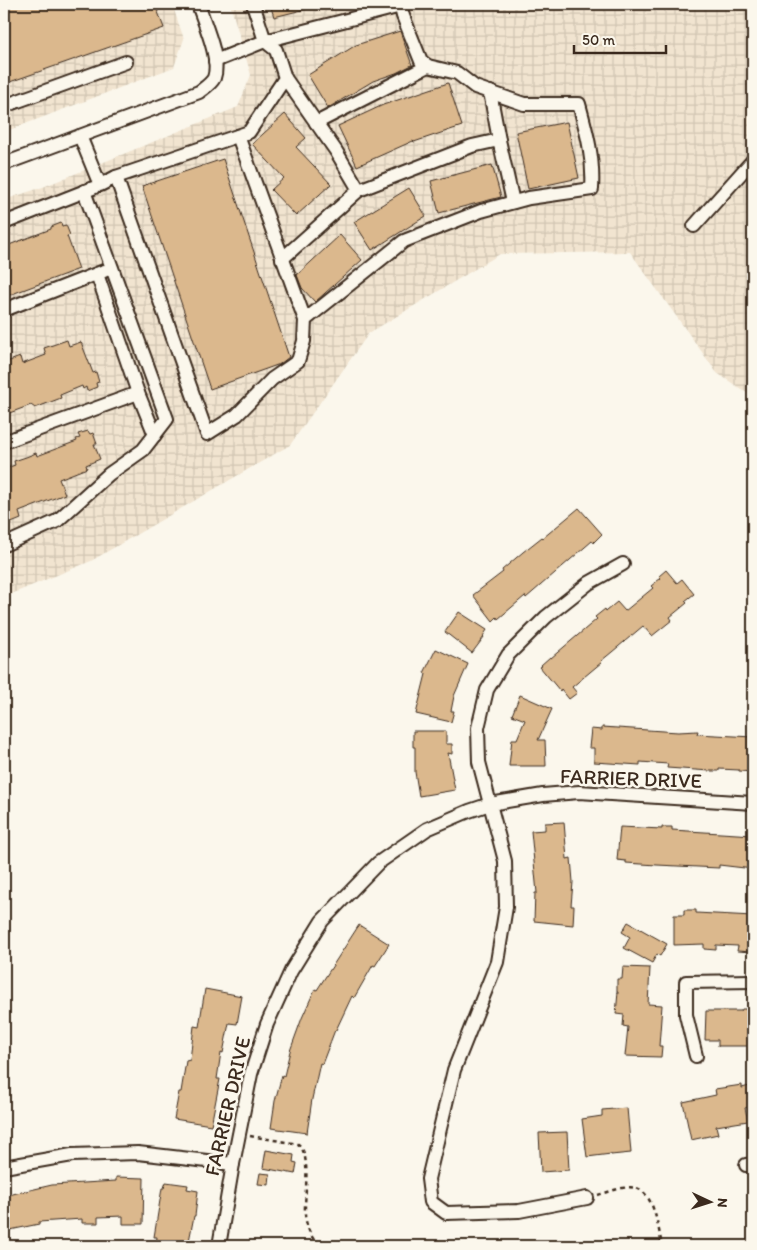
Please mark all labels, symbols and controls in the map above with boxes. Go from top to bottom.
scale bar [574,22,667,54]
text: 50 m [582,31,615,49]
street label: FARRIER DRIVE [560,763,703,793]
street label: FARRIER DRIVE [199,1034,255,1178]
north arrow [684,1178,734,1228]
text: N [714,1198,731,1208]

